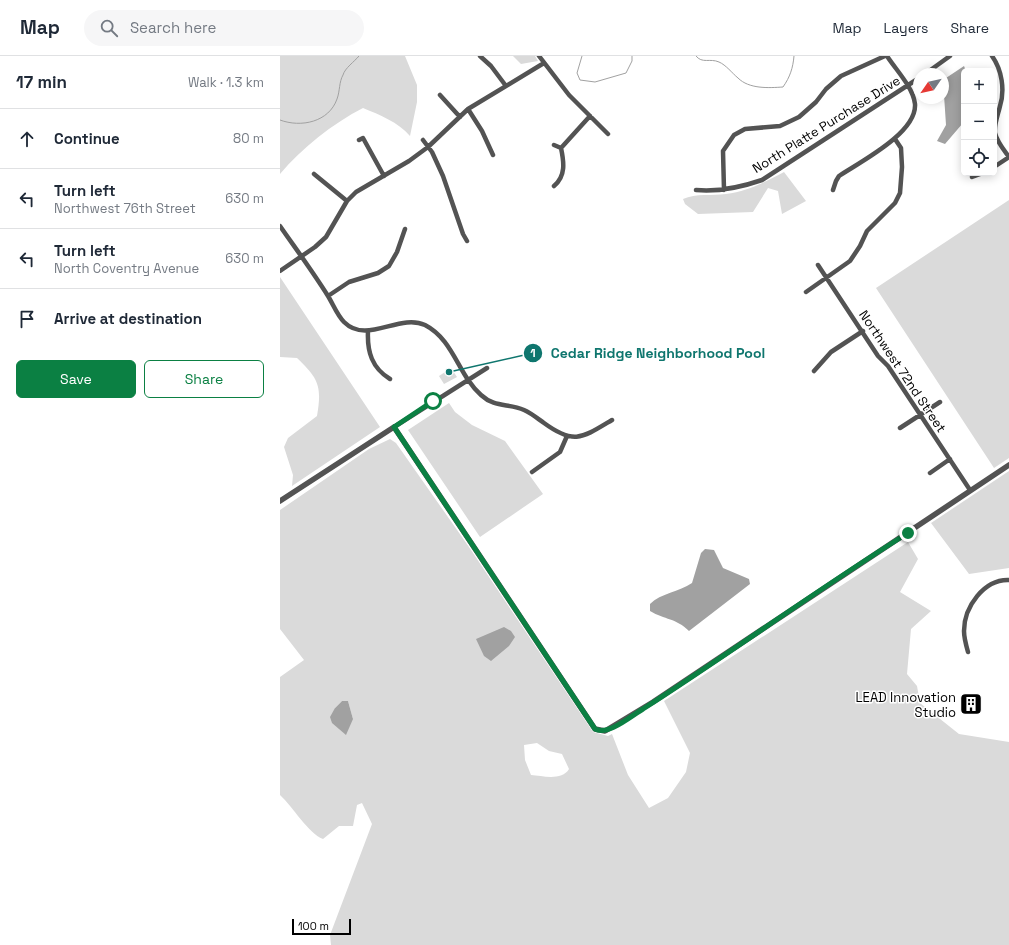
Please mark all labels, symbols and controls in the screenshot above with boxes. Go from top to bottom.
search box [84,10,364,46]
text: Map [20,15,60,40]
icon: search [98,17,120,39]
text: Search here [130,18,216,37]
text: Map [832,19,862,37]
text: Layers [884,19,928,37]
text: Share [950,19,989,37]
north arrow [913,68,949,104]
map controls [961,68,997,176]
button: + [961,68,997,104]
text: 17 min [16,71,67,93]
street label: North Platte Purchase Drive [749,72,903,177]
text: Walk · 1.3 km [188,74,264,91]
button: − [961,104,997,140]
icon: ahead [16,128,38,150]
text: Continue [54,129,120,148]
text: 80 m [233,130,264,147]
button: locate [961,140,997,176]
text: Turn left [54,181,116,200]
icon: left [16,188,38,210]
text: 630 m [225,190,264,207]
text: Northwest 76th Street [54,200,196,217]
text: Turn left [54,241,116,260]
icon: left [16,248,38,270]
text: 630 m [225,250,264,267]
text: North Coventry Avenue [54,260,199,277]
street label: Northwest 72nd Street [855,307,950,436]
icon: arrive [16,308,38,330]
text: Arrive at destination [54,309,202,328]
callout: Cedar Ridge Neighborhood Pool [523,340,774,366]
text: Cedar Ridge Neighborhood Pool [551,344,765,362]
text: 1 [530,345,536,361]
button: Save [16,360,136,398]
button: Share [144,360,264,398]
route start [424,392,442,410]
route end [899,524,917,542]
place label: LEAD Innovation Studio [856,689,956,721]
building icon: LEAD Innovation Studio [958,691,984,717]
scale bar [292,917,351,936]
text: 100 m [298,919,329,933]

